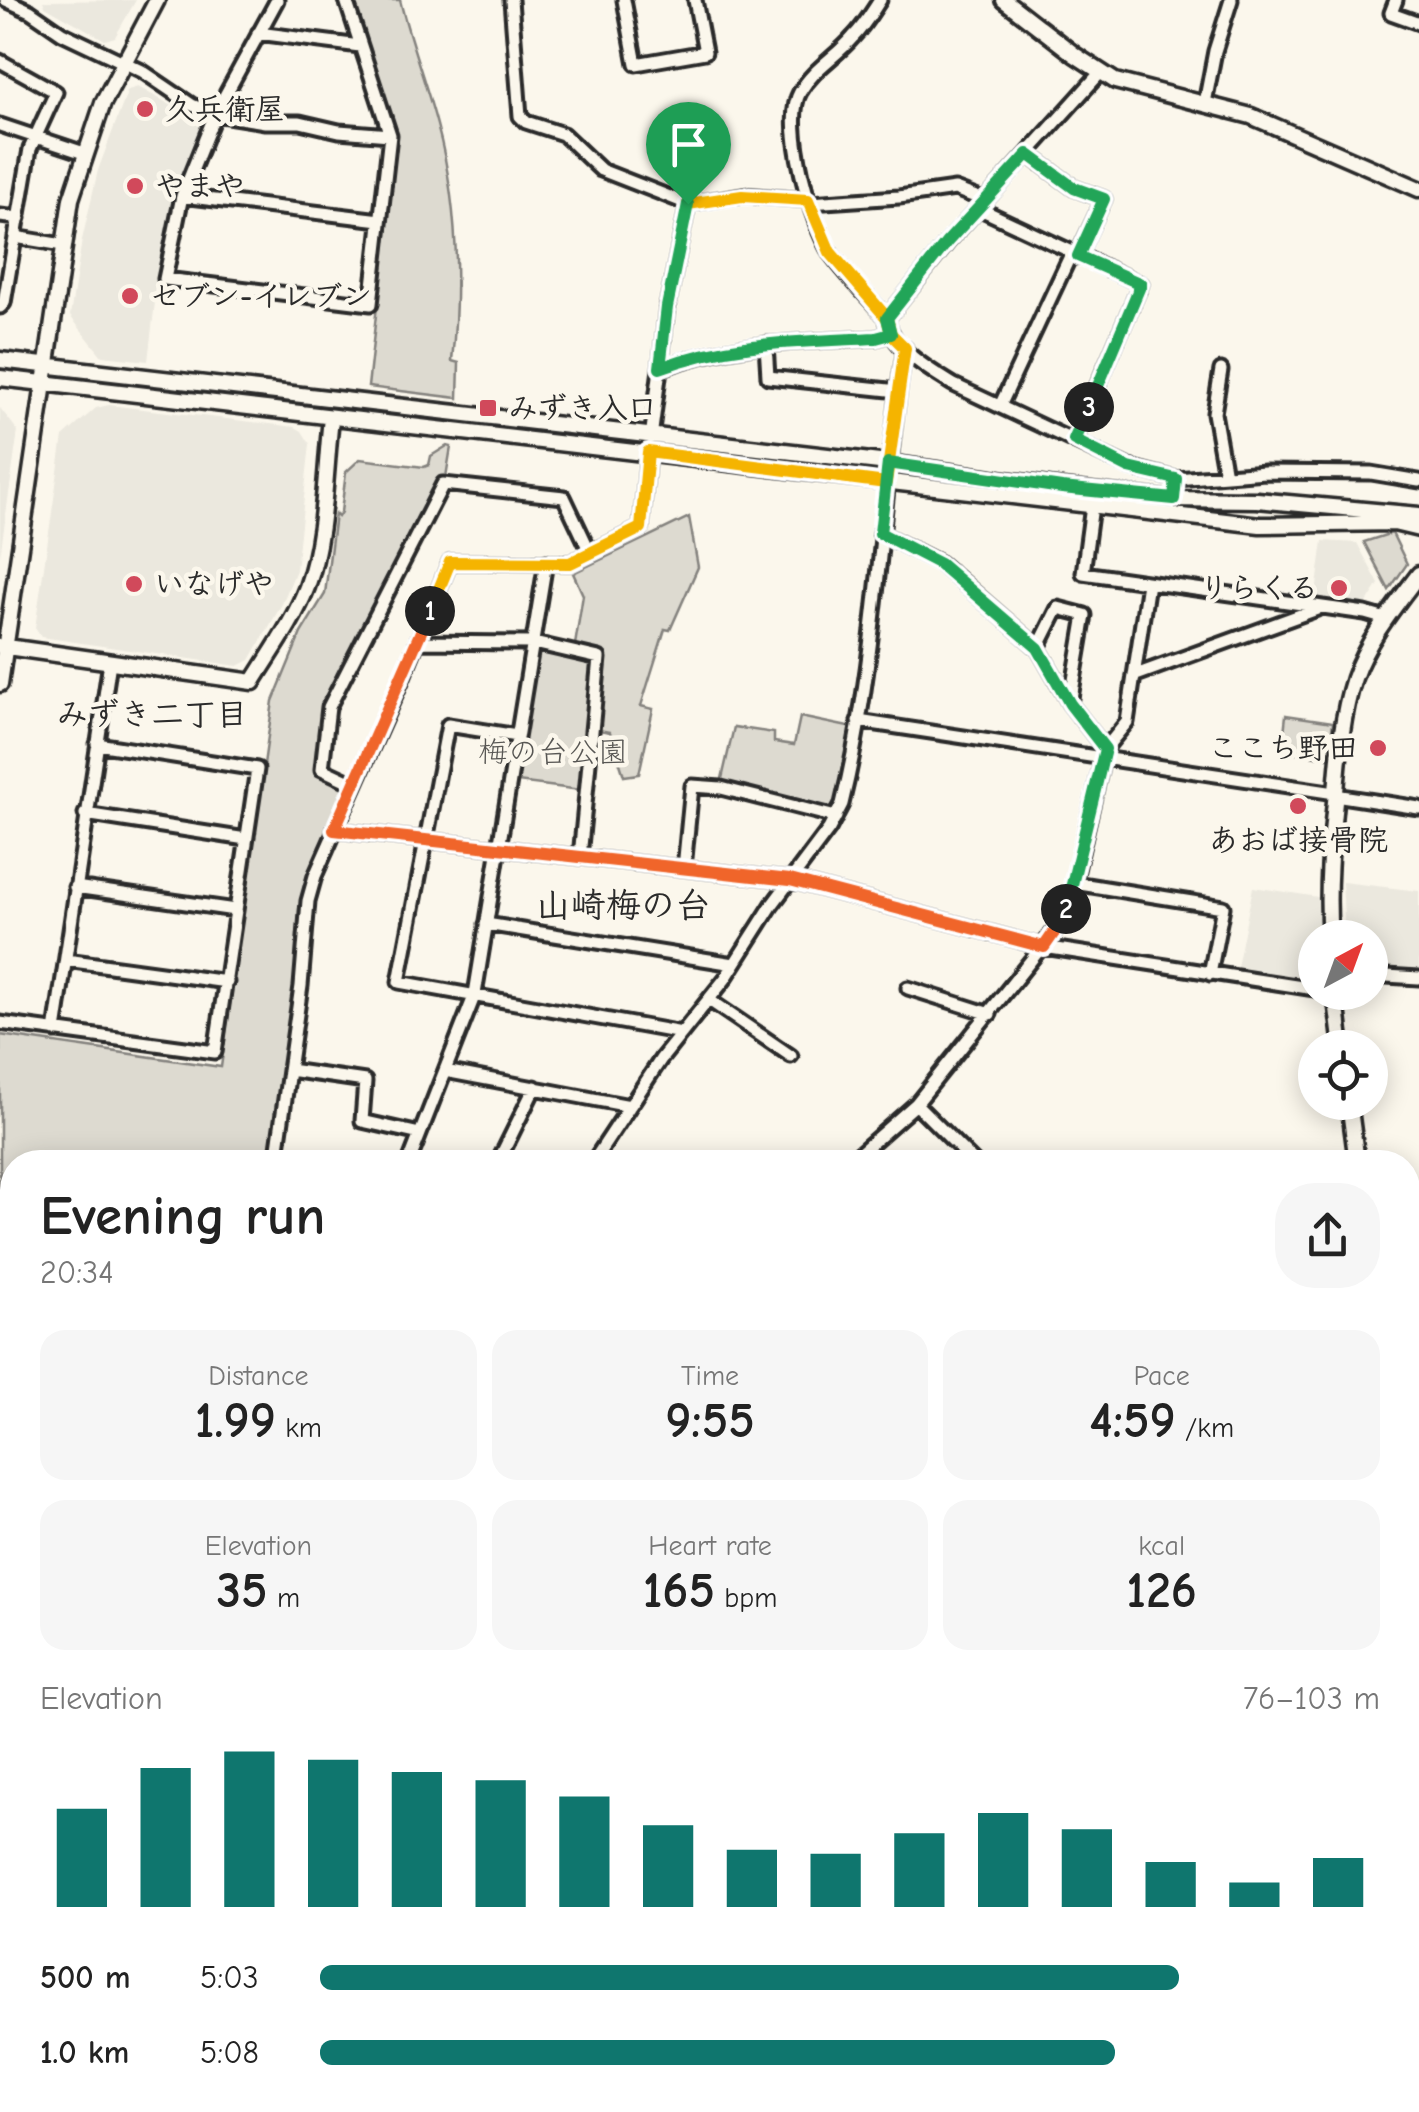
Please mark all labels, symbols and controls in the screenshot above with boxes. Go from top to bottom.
place label: 久兵衛屋 [165,92,285,127]
marker: 久兵衛屋 [134,98,156,120]
pin [646,102,731,205]
icon: arrive [661,117,716,172]
place label: やまや [155,169,245,204]
marker: やまや [124,175,146,197]
place label: セブン-イレブン [150,279,372,314]
marker: セブン-イレブン [119,285,141,307]
pin: 3 [1064,382,1114,432]
place label: みずき入口 [508,391,657,426]
text: 3 [1082,391,1096,423]
marker: みずき入口 [477,397,499,419]
place label: いなげや [154,567,274,602]
place label: りらくる [1199,571,1319,606]
marker: いなげや [123,573,145,595]
marker: りらくる [1328,577,1350,599]
pin: 1 [405,586,455,636]
text: 1 [424,595,436,627]
district label: みずき二丁目 [56,696,248,733]
place label: ここち野田 [1208,731,1358,766]
park label: 梅の台公園 [478,735,628,770]
marker: ここち野田 [1367,737,1389,759]
marker: あおば接骨院 [1287,795,1309,817]
place label: あおば接骨院 [1208,823,1388,858]
pin: 2 [1041,884,1091,934]
district label: 山崎梅の台 [535,885,711,926]
text: 2 [1059,893,1073,925]
north arrow [1298,920,1388,1010]
map controls [1298,920,1388,1120]
button: locate [1298,1030,1388,1120]
button: share [1275,1183,1380,1288]
text: Evening run [40,1184,325,1248]
text: 20:34 [40,1254,114,1291]
text: Distance [208,1360,308,1392]
text: Time [681,1360,739,1392]
text: Pace [1133,1360,1190,1392]
text: 1.99 [195,1392,276,1450]
text: 9:55 [665,1392,755,1450]
text: 4:59 [1089,1392,1176,1450]
text: km [276,1412,322,1444]
text: /km [1176,1412,1234,1444]
text: Elevation [205,1530,312,1562]
text: Heart rate [648,1530,772,1562]
text: kcal [1138,1530,1185,1562]
text: 35 [216,1562,268,1620]
text: 165 [643,1562,715,1620]
text: 126 [1126,1562,1197,1620]
text: m [268,1582,300,1614]
text: bpm [715,1582,777,1614]
text: Elevation [40,1680,163,1717]
text: 76–103 m [1243,1680,1380,1717]
text: 500 m [40,1959,130,1996]
text: 5:03 [200,1959,259,1996]
text: 1.0 km [40,2034,129,2071]
text: 5:08 [200,2034,259,2071]

